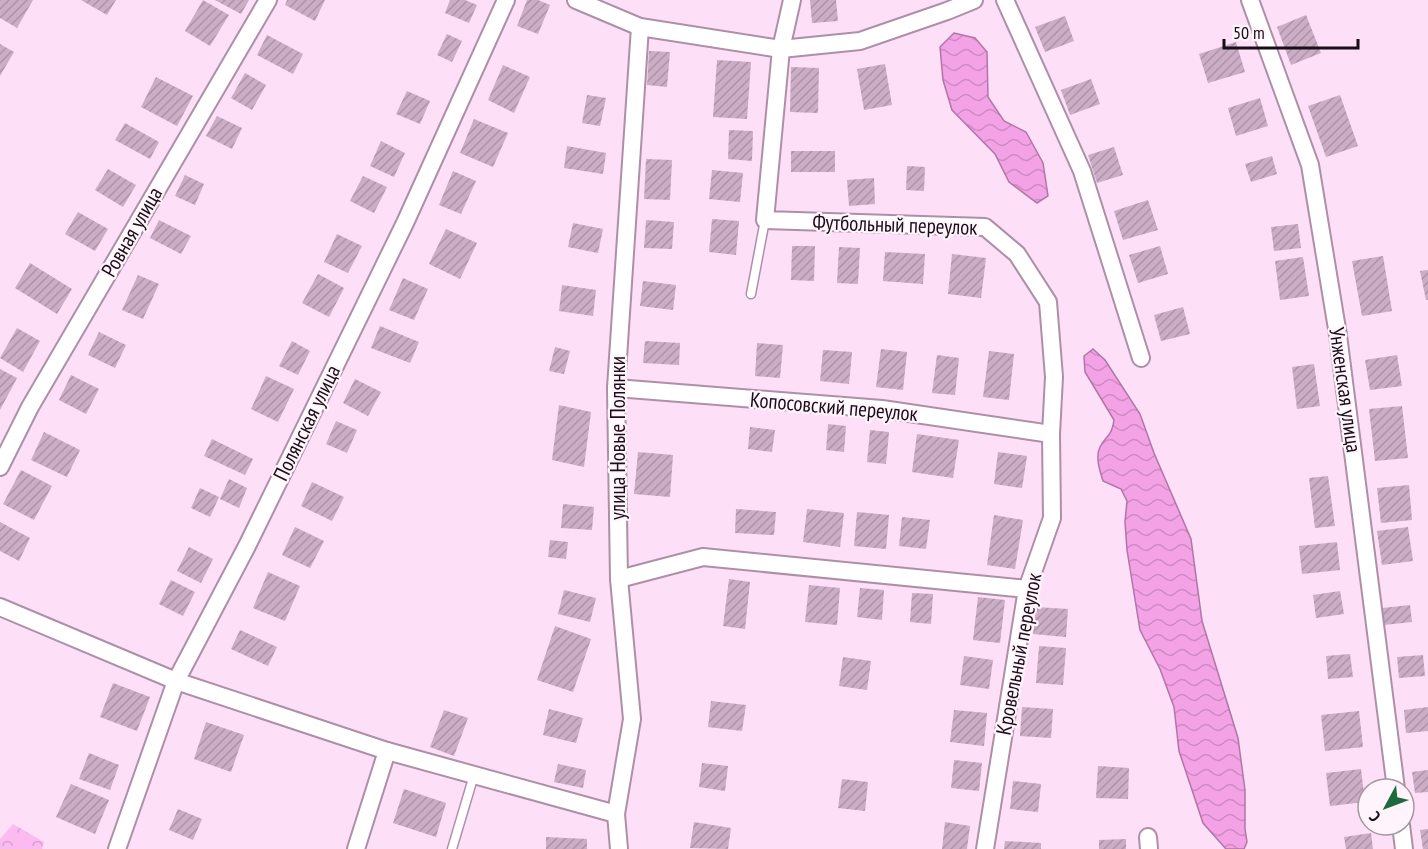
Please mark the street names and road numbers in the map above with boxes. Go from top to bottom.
street label: Ровная улица [95,182,168,282]
street label: Футбольный переулок [812,208,978,241]
street label: Унженская улица [1323,326,1368,454]
street label: улица Новые Полянки [604,356,631,520]
street label: Полянская улица [267,360,346,485]
street label: Копосовский переулок [749,386,919,427]
street label: Кровельный переулок [990,571,1047,737]

